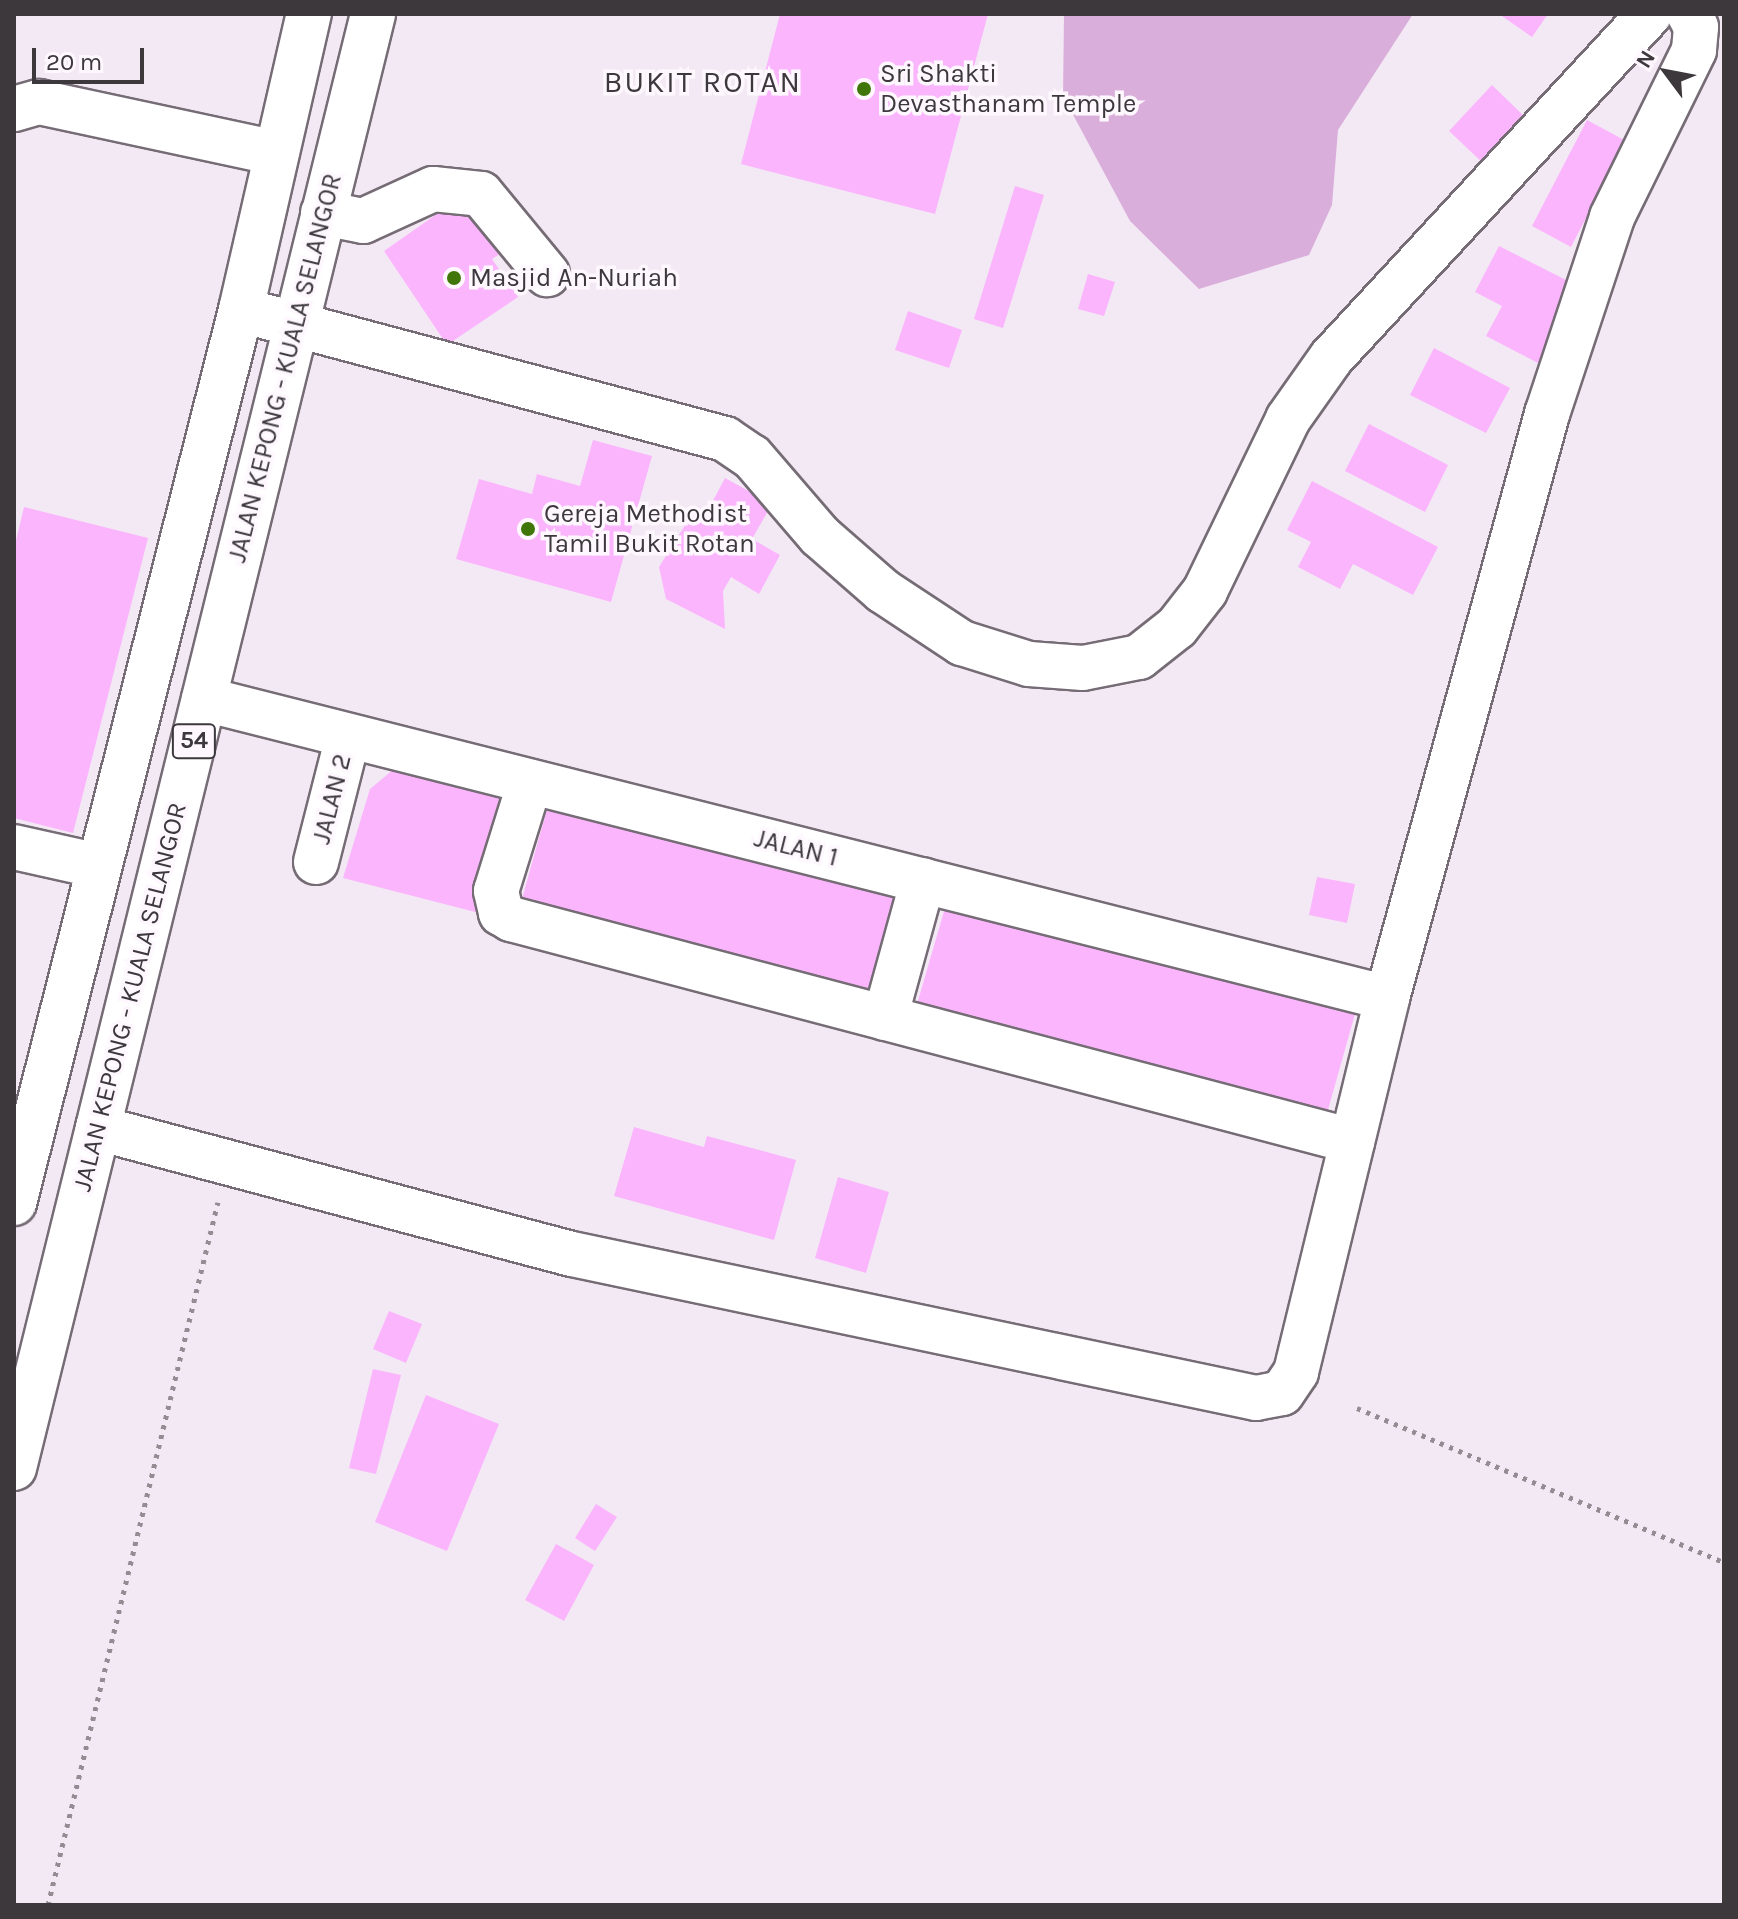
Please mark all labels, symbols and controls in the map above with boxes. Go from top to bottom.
scale bar [36,32,148,82]
north arrow [1626,32,1706,112]
text: N [1630,46,1661,73]
text: 20 m [46,48,102,76]
place label: Sri Shakti Devasthanam Temple [880,58,1136,120]
district label: BUKIT ROTAN [604,64,802,100]
marker: Sri Shakti Devasthanam Temple [855,80,873,98]
street label: JALAN KEPONG - KUALA SELANGOR [222,170,348,566]
place label: Masjid An-Nuriah [470,262,678,294]
marker: Masjid An-Nuriah [445,269,463,287]
place label: Gereja Methodist Tamil Bukit Rotan [544,498,755,560]
marker: Gereja Methodist Tamil Bukit Rotan [519,520,537,538]
road number: 54 [170,721,218,761]
street label: JALAN 2 [306,751,358,847]
street label: JALAN KEPONG - KUALA SELANGOR [67,799,193,1195]
street label: JALAN 1 [751,823,841,873]

